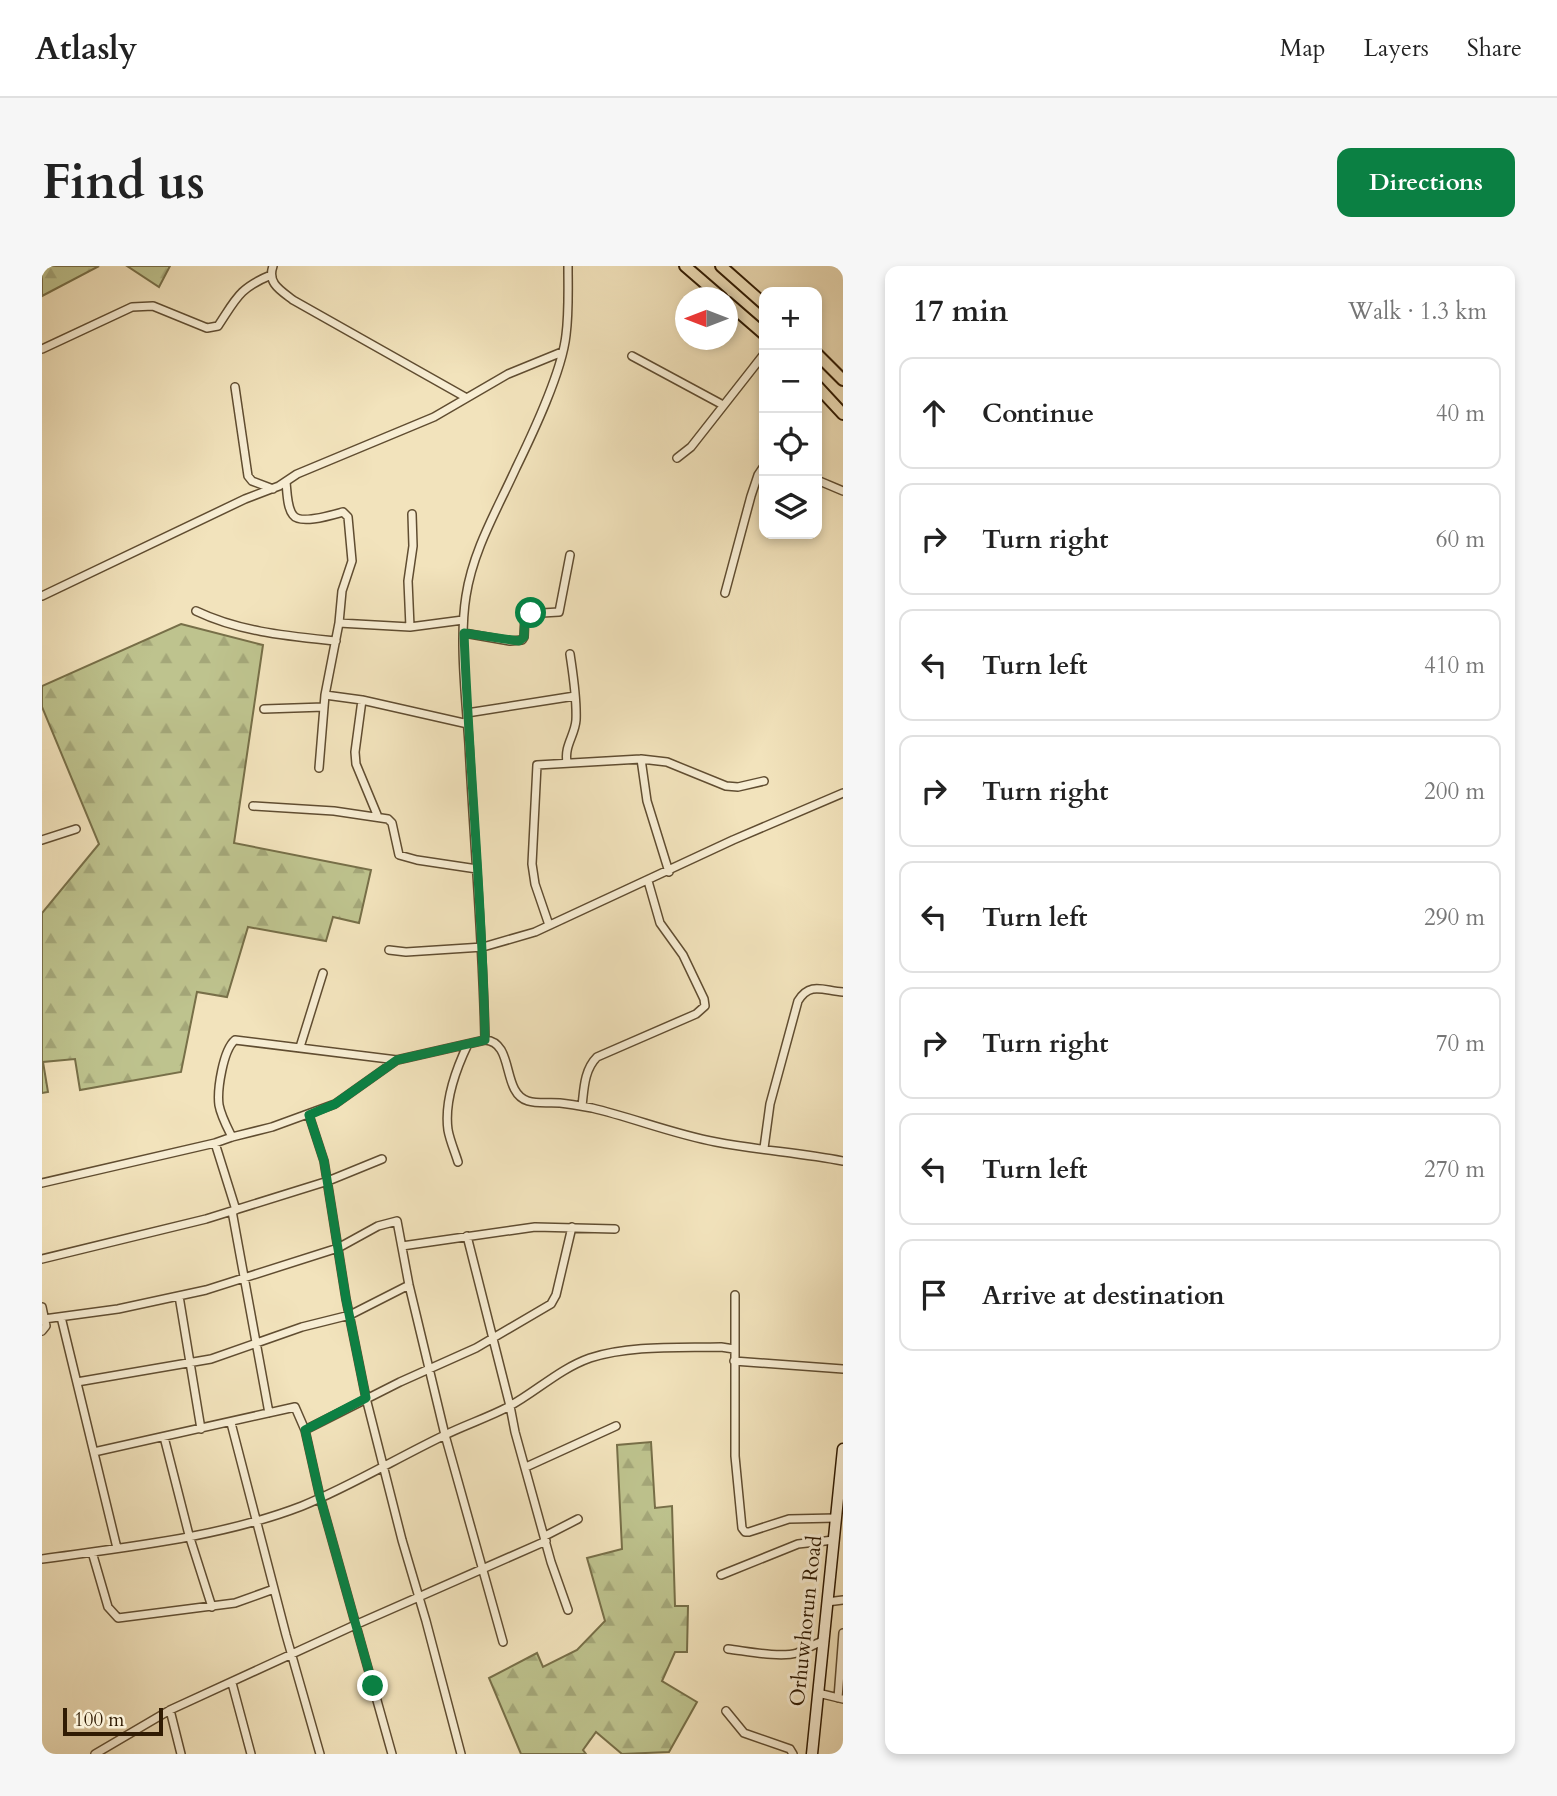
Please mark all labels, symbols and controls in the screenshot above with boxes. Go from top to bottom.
text: Atlasly [35,26,137,71]
text: Map [1280,32,1326,65]
text: Layers [1364,32,1429,65]
text: Share [1467,32,1522,65]
button: Directions [1337,148,1515,217]
text: Find us [42,149,205,216]
north arrow [675,287,738,350]
map controls [759,287,822,539]
button: + [759,287,822,350]
text: 17 min [913,291,1008,332]
text: Walk · 1.3 km [1348,296,1487,327]
button: − [759,350,822,413]
icon: ahead [915,394,953,432]
text: Continue [982,396,1094,431]
text: 40 m [1436,398,1485,429]
button: locate [759,413,822,476]
button: layers [759,476,822,539]
icon: right [915,520,953,558]
text: Turn right [982,522,1109,557]
text: 60 m [1436,524,1485,555]
route start [515,597,546,628]
icon: left [915,646,953,684]
text: Turn left [982,648,1087,683]
text: 410 m [1424,650,1485,681]
icon: right [915,772,953,810]
text: Turn right [982,774,1109,809]
text: 200 m [1424,776,1485,807]
icon: left [915,898,953,936]
text: Turn left [982,900,1087,935]
text: 290 m [1424,902,1485,933]
icon: right [915,1024,953,1062]
text: Turn right [982,1026,1109,1061]
text: 70 m [1436,1028,1485,1059]
icon: left [915,1150,953,1188]
text: Turn left [982,1152,1087,1187]
text: 270 m [1424,1154,1485,1185]
icon: arrive [915,1276,953,1314]
text: Arrive at destination [982,1278,1225,1313]
street label: Orhuwhorun Road [783,1534,829,1708]
route end [357,1670,388,1701]
scale bar [63,1705,163,1737]
text: 100 m [74,1707,124,1733]

